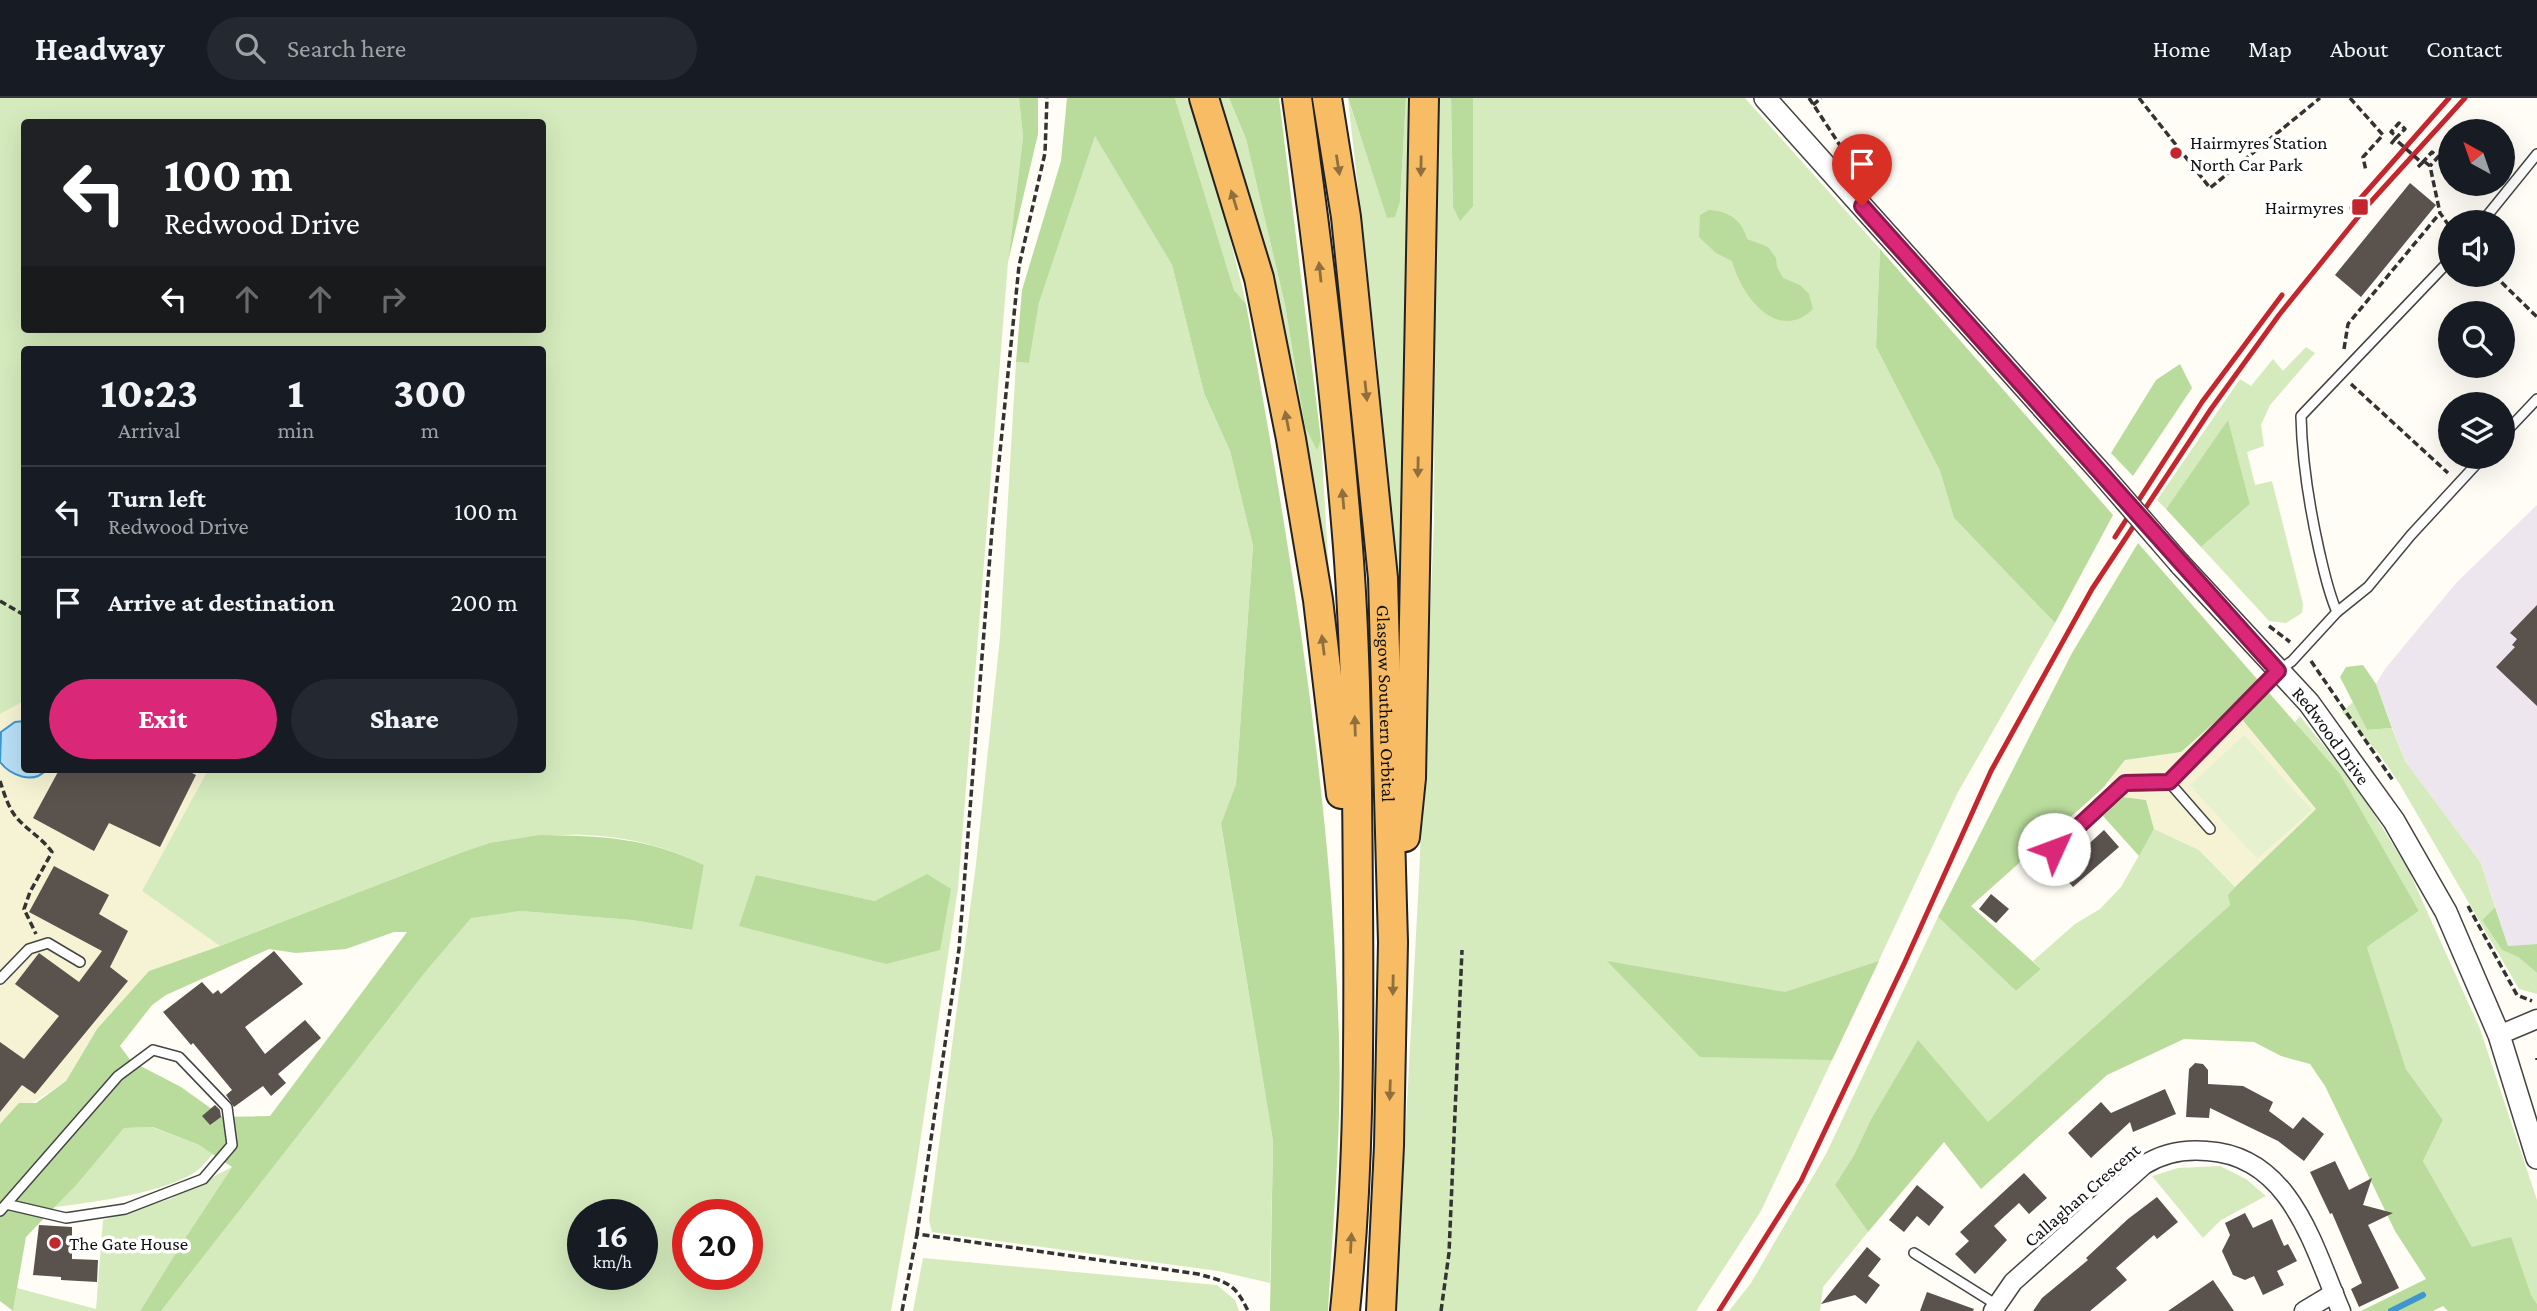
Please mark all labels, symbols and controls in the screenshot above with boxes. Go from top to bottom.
search box [207,17,697,80]
icon: search [231,29,269,67]
text: Headway [35,30,165,67]
text: Search here [287,34,406,63]
text: Home [2153,35,2210,62]
text: Map [2248,35,2292,62]
text: About [2330,35,2388,62]
text: Contact [2426,35,2502,62]
north arrow [2438,119,2515,196]
map controls [2438,119,2515,469]
place label: Hairmyres Station North Car Park [2190,132,2328,175]
pin [1832,134,1892,206]
icon: arrive [1843,145,1881,183]
marker: Hairmyres Station North Car Park [2168,145,2184,161]
icon: left [49,147,140,238]
text: 100 m [164,147,293,202]
one-way arrow [1333,154,1344,176]
one-way arrow [1415,155,1427,177]
one-way arrow [1228,189,1239,210]
place label: Hairmyres [2265,197,2344,218]
marker: Hairmyres [2350,197,2370,217]
text: Redwood Drive [164,205,360,241]
button: sound [2438,210,2515,287]
one-way arrow [1314,261,1325,283]
icon: left [155,280,193,318]
icon: ahead [228,280,266,318]
icon: ahead [301,280,339,318]
icon: right [374,280,412,318]
button: search [2438,301,2515,378]
text: 10:23 [100,369,198,416]
text: 1 [288,369,304,416]
text: 300 [393,369,467,416]
one-way arrow [1360,380,1371,402]
button: layers [2438,392,2515,469]
one-way arrow [1281,410,1292,432]
text: Arrival [118,417,180,443]
text: min [277,417,314,443]
text: m [421,417,439,443]
one-way arrow [1413,456,1424,478]
text: Turn left [108,484,206,513]
one-way arrow [1337,487,1348,509]
icon: left [49,493,87,531]
text: 100 m [454,497,518,526]
text: Redwood Drive [108,513,249,539]
icon: arrive [49,584,87,622]
text: Arrive at destination [108,588,335,617]
text: 200 m [450,588,518,617]
street label: Glasgow Southern Orbital [1373,605,1400,802]
one-way arrow [1318,634,1329,656]
button: Exit [49,679,277,759]
button: Share [291,679,518,759]
street label: Redwood Drive [2289,682,2375,788]
one-way arrow [1350,715,1361,737]
position arrow [2017,812,2091,886]
one-way arrow [1387,974,1398,996]
one-way arrow [1385,1080,1396,1102]
street label: Callaghan Crescent [2020,1139,2145,1251]
speed limit sign: 20 [672,1199,763,1290]
text: 16 [596,1216,629,1255]
one-way arrow [1346,1232,1357,1254]
place label: The Gate House [69,1233,188,1254]
marker: The Gate House [47,1235,63,1251]
text: km/h [593,1252,632,1272]

